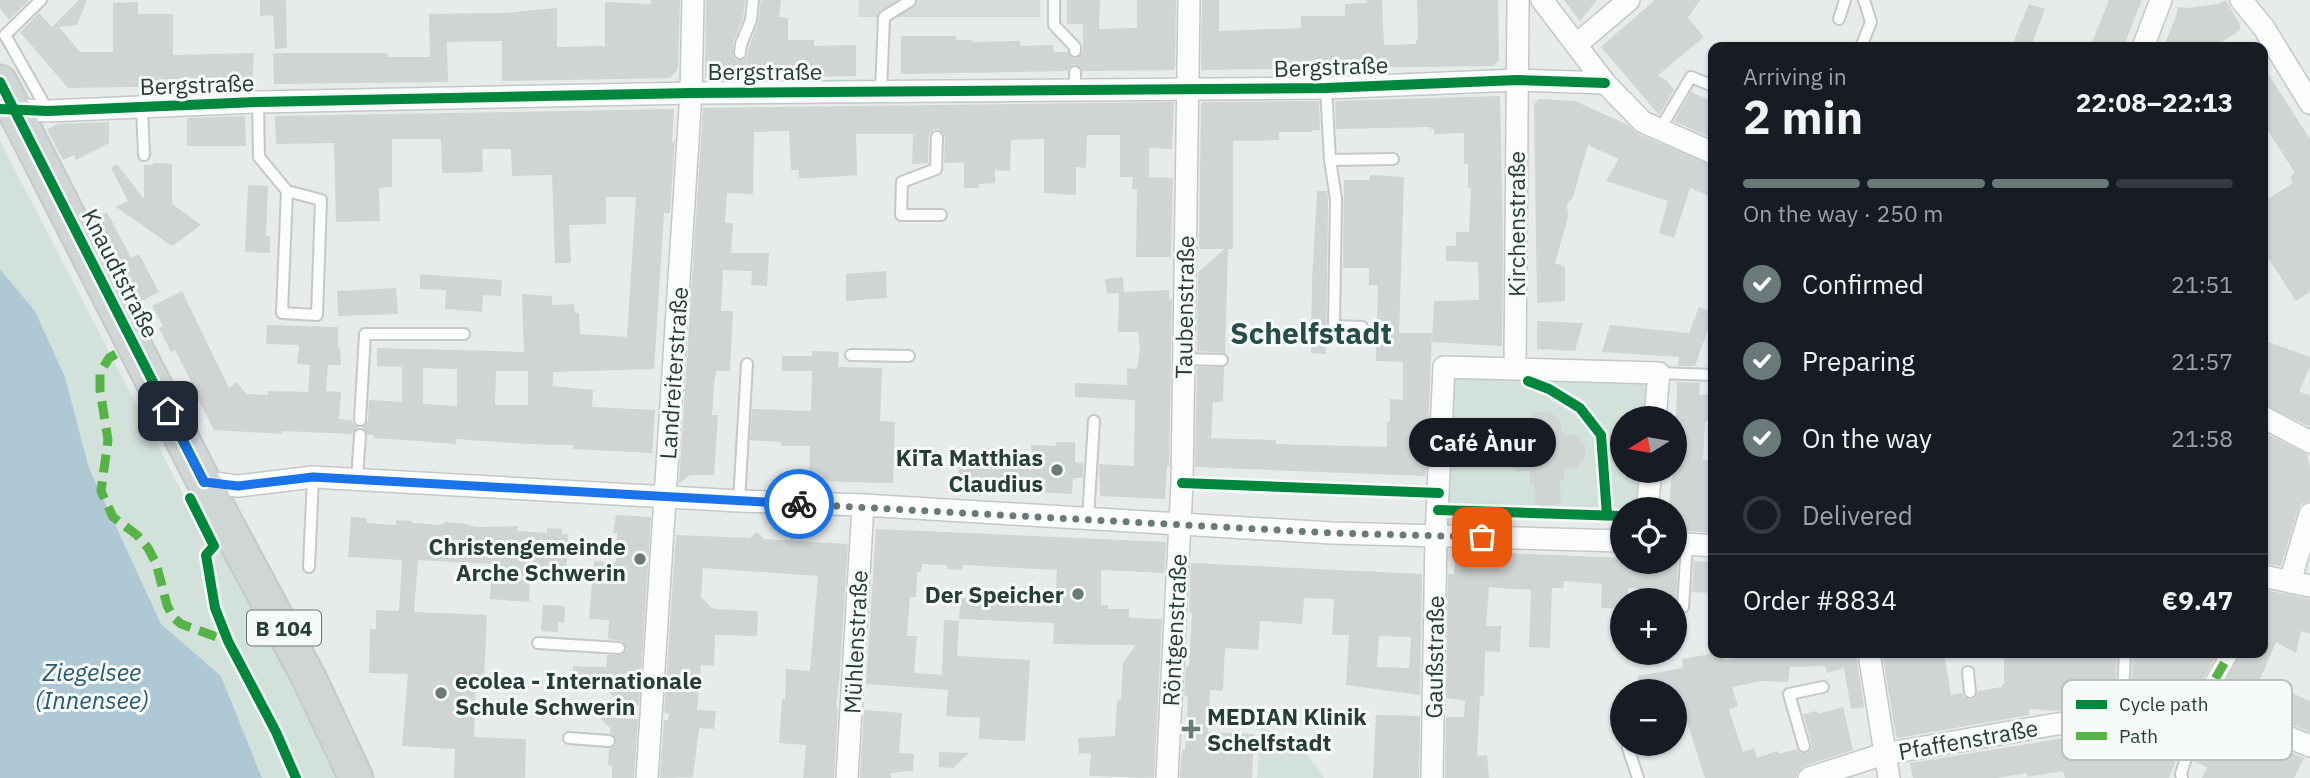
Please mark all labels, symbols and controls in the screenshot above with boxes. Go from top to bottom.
street label: Bergstraße [1273,49,1389,83]
street label: Bergstraße [708,56,822,86]
text: Arriving in [1743,61,1847,91]
street label: Bergstraße [139,67,255,101]
text: 22:08–22:13 [2076,85,2233,119]
text: 2 min [1743,87,1863,147]
street label: Kirchenstraße [1501,151,1531,297]
text: On the way · 250 m [1743,198,1943,228]
street label: Knaudtstraße [76,203,166,343]
street label: Taubenstraße [1168,235,1200,379]
icon: check [1743,265,1781,303]
text: Confirmed [1802,267,1924,301]
text: 21:51 [2171,269,2233,299]
street label: Landreiterstraße [652,286,694,460]
district label: Schelfstadt [1230,313,1392,352]
icon: check [1743,342,1781,380]
text: Preparing [1802,344,1915,378]
text: 21:57 [2171,346,2233,376]
pin [138,381,198,441]
icon: home [149,392,187,430]
north arrow [1610,406,1687,483]
map controls [1610,406,1687,756]
callout: Café Ànur [1408,418,1556,467]
icon: check [1743,419,1781,457]
text: On the way [1802,421,1932,455]
text: 21:58 [2171,423,2233,453]
text: Café Ànur [1429,427,1536,457]
place label: KiTa Matthias Claudius [896,442,1043,498]
marker: KiTa Matthias Claudius [1049,462,1065,478]
courier [764,469,834,539]
icon: bike [780,485,818,523]
button: locate [1610,497,1687,574]
text: Delivered [1802,498,1913,532]
pin [1452,507,1512,567]
icon: bag [1463,518,1501,556]
place label: Christengemeinde Arche Schwerin [429,531,626,587]
marker: Christengemeinde Arche Schwerin [632,551,648,567]
street label: Röntgenstraße [1155,553,1193,707]
street label: Mühlenstraße [836,569,874,715]
place label: Der Speicher [925,579,1064,609]
text: Order #8834 [1743,583,1897,617]
text: €9.47 [2162,583,2233,617]
marker: Der Speicher [1070,586,1086,602]
button: + [1610,588,1687,665]
street label: Gaußstraße [1418,595,1450,719]
road number: B 104 [247,610,321,646]
water label: Ziegelsee (Innensee) [35,656,149,716]
place label: ecolea - Internationale Schule Schwerin [455,665,702,721]
button: − [1610,679,1687,756]
legend [2062,680,2292,760]
marker: ecolea - Internationale Schule Schwerin [433,685,449,701]
text: Cycle path [2119,692,2208,716]
place label: MEDIAN Klinik Schelfstadt [1207,701,1367,757]
street label: Pfaffenstraße [1896,712,2040,766]
marker: MEDIAN Klinik Schelfstadt [1181,719,1201,739]
text: Path [2119,724,2158,748]

